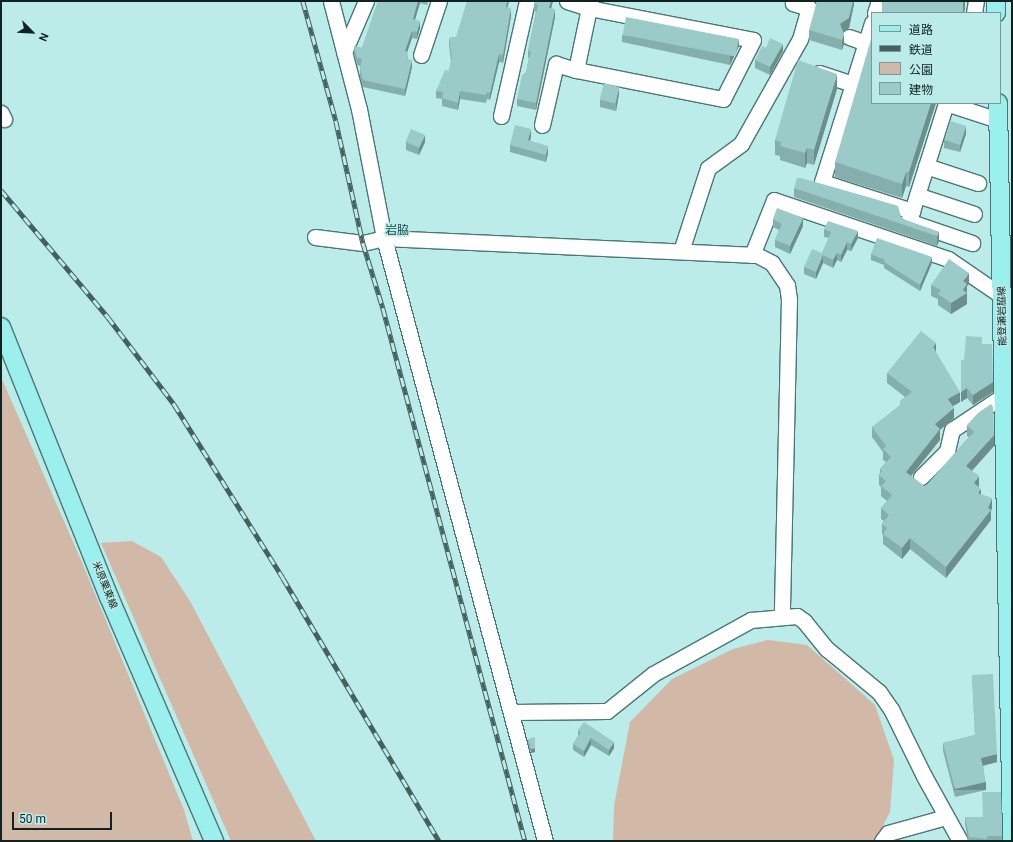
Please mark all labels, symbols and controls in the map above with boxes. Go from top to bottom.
north arrow [12,12,52,52]
legend [871,12,1001,104]
text: 道路 [909,23,933,37]
text: N [36,31,51,43]
text: 鉄道 [909,43,933,57]
text: 公園 [909,63,933,77]
text: 建物 [909,83,933,97]
district label: 岩脇 [385,224,409,238]
street label: 能登瀬岩脇線 [995,286,1009,346]
street label: 米原栗東線 [90,560,120,610]
scale bar [14,804,114,830]
text: 50 m [19,812,46,826]

